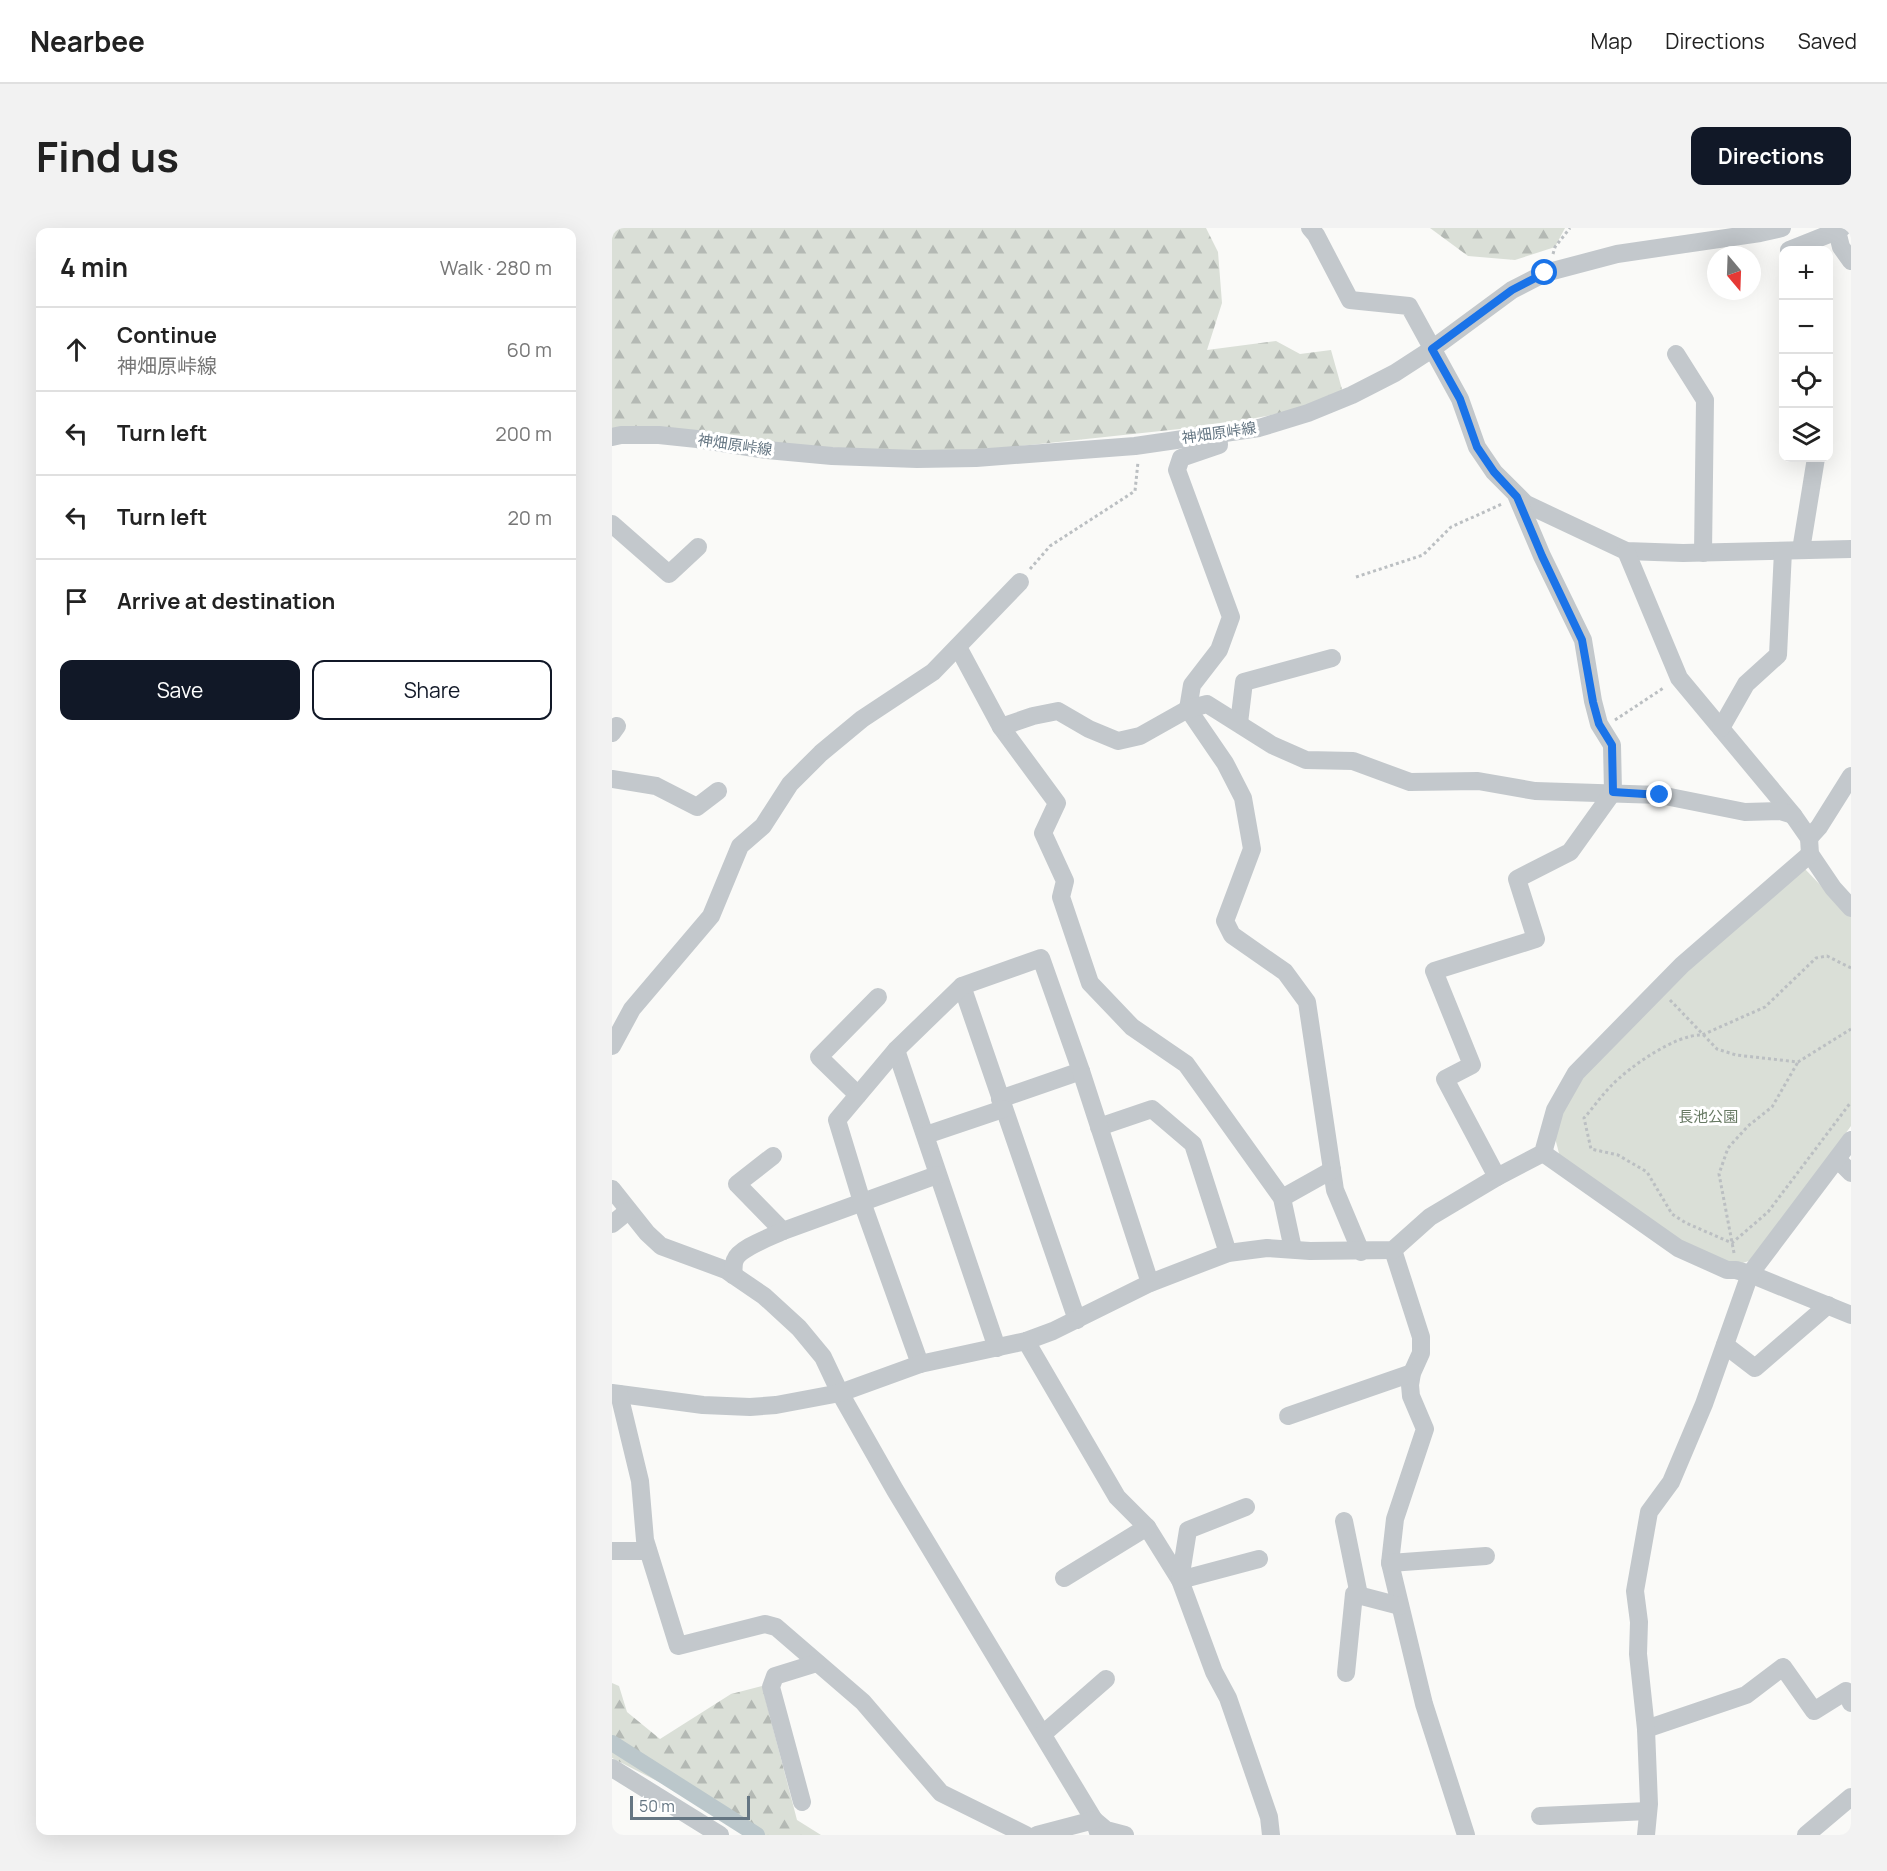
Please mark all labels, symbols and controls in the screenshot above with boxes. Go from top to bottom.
text: Nearbee [30,22,145,60]
text: Map [1591,27,1632,55]
text: Directions [1665,27,1765,55]
text: Saved [1798,27,1857,55]
text: Find us [36,127,179,185]
button: Directions [1691,127,1851,185]
north arrow [1707,246,1761,300]
map controls [1779,246,1833,462]
button: + [1779,246,1833,300]
text: 4 min [60,249,128,285]
text: Walk · 280 m [440,254,552,281]
route start [1531,259,1557,285]
button: − [1779,300,1833,354]
text: Continue [117,320,217,350]
icon: ahead [60,333,93,366]
text: 60 m [506,336,552,363]
text: 神畑原峠線 [117,352,217,379]
button: locate [1779,354,1833,408]
button: layers [1779,408,1833,462]
icon: left [60,417,93,450]
street label: 神畑原峠線 [1180,417,1258,448]
text: Turn left [117,418,207,448]
text: 200 m [495,420,552,447]
street label: 神畑原峠線 [696,429,774,460]
icon: left [60,501,93,534]
text: Turn left [117,502,207,532]
text: 20 m [507,504,552,531]
icon: arrive [60,585,93,618]
text: Arrive at destination [117,586,335,616]
button: Save [60,660,300,720]
button: Share [312,660,552,720]
route end [1646,781,1672,807]
park label: 長池公園 [1678,1106,1738,1127]
scale bar [630,1793,750,1820]
text: 50 m [639,1795,675,1817]

